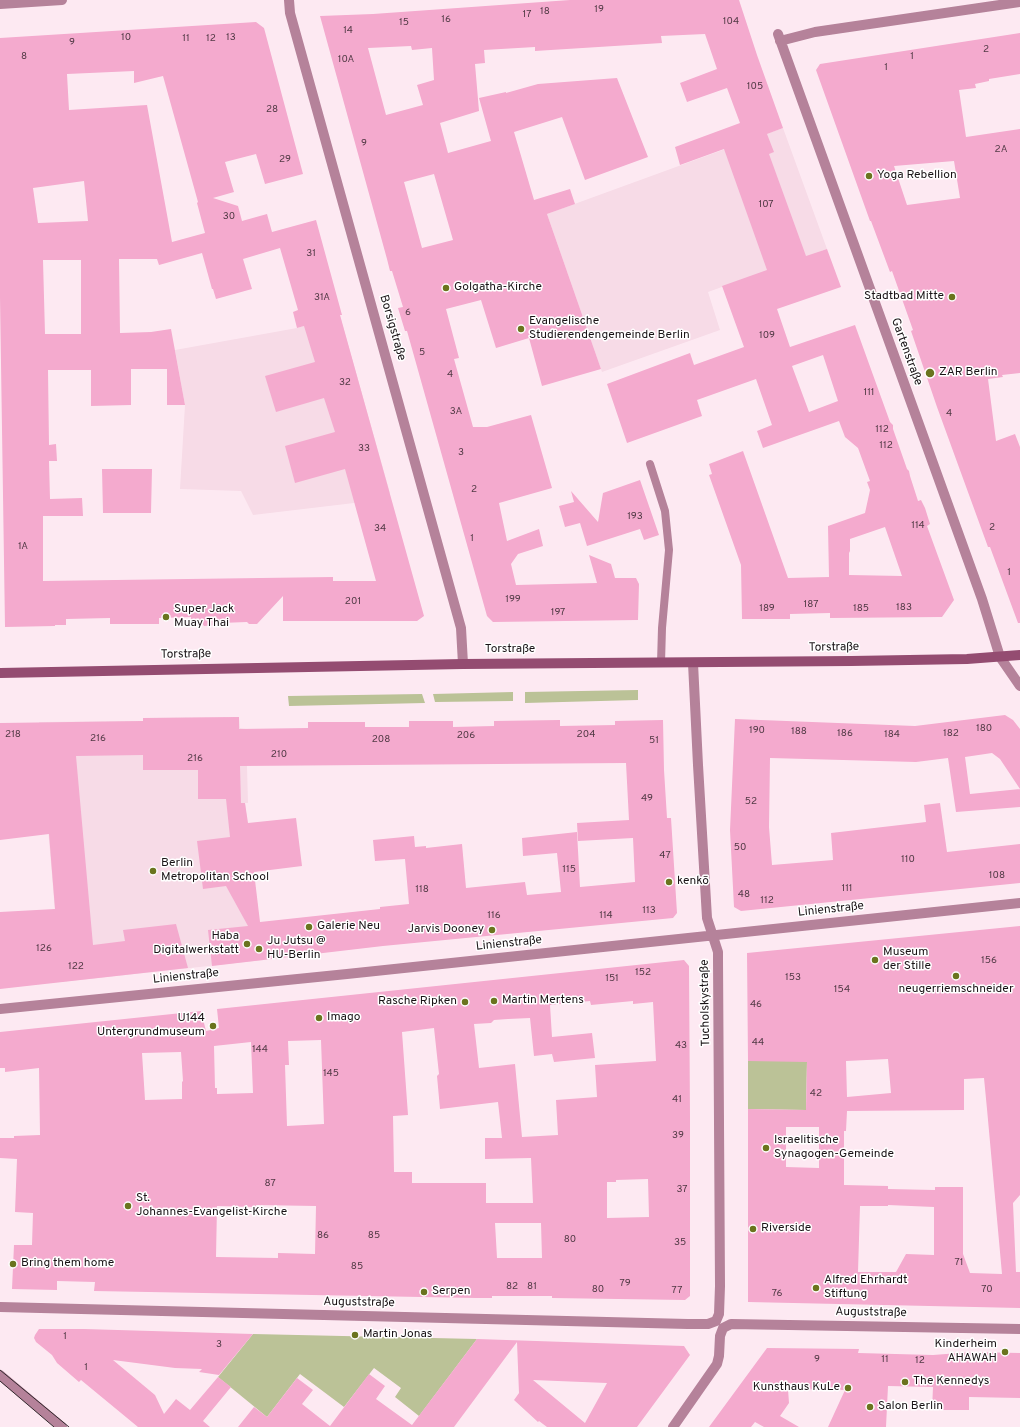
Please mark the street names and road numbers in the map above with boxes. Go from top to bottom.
street label: Borsigstraße [376,293,408,363]
street label: Gartenstraße [887,316,925,388]
street label: Torstraße [809,640,859,656]
street label: Torstraße [485,643,535,657]
street label: Torstraße [161,647,211,663]
street label: Linienstraße [797,899,865,921]
street label: Linienstraße [475,933,543,955]
street label: Tucholskystraße [698,959,714,1047]
street label: Linienstraße [152,966,220,988]
street label: Auguststraße [323,1295,395,1311]
street label: Auguststraße [835,1305,907,1321]

